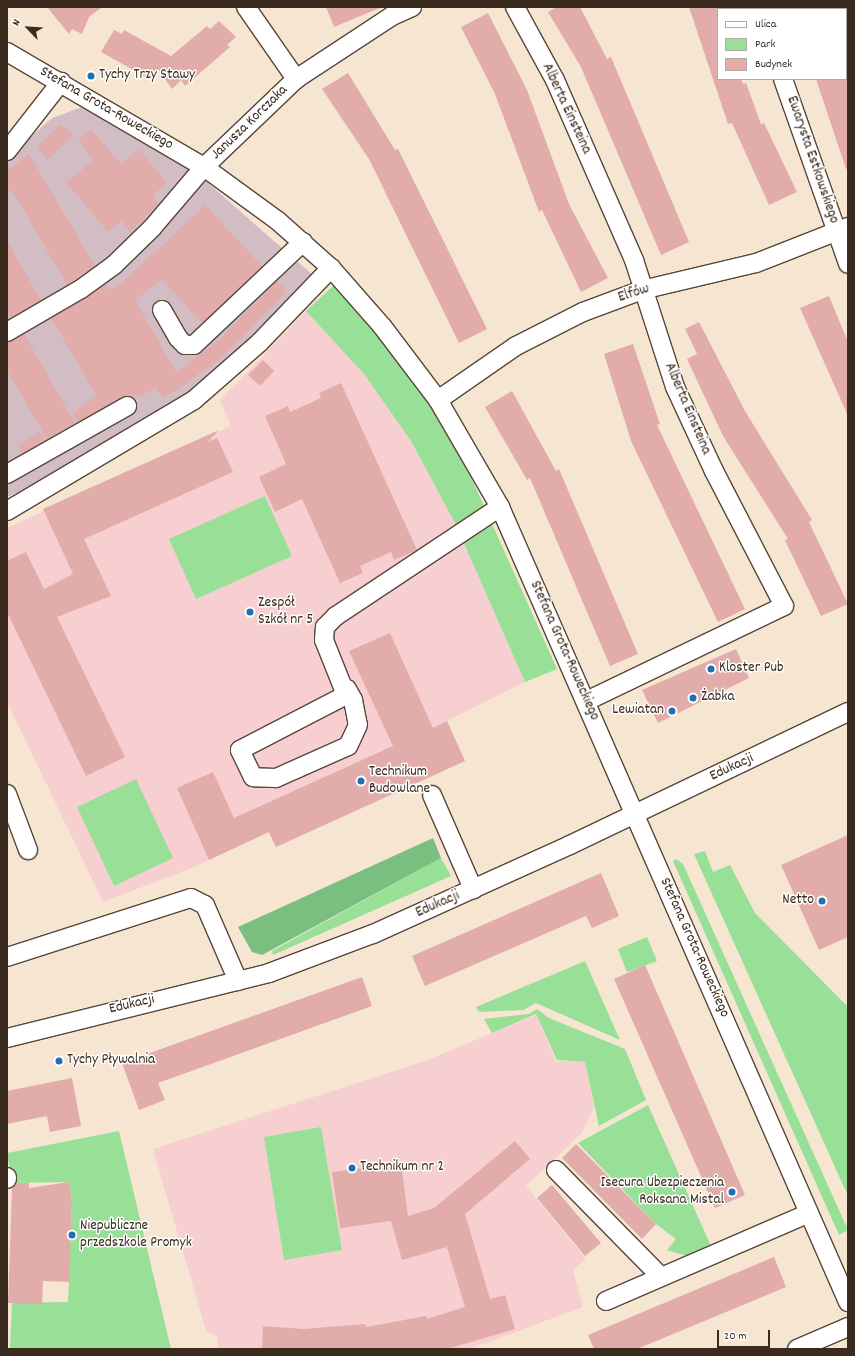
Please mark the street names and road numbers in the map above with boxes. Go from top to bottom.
street label: Alberta Einsteina [537,61,595,157]
street label: Stefana Grota-Roweckiego [36,63,176,155]
street label: Janusza Korczaka [208,82,292,164]
street label: Ewarysta Estkowskiego [782,94,842,226]
street label: Elfów [616,280,652,308]
street label: Alberta Einsteina [660,360,714,458]
street label: Stefana Grota-Roweckiego [525,578,603,724]
street label: Edukacji [707,750,757,786]
street label: Stefana Grota-Roweckiego [655,875,733,1021]
street label: Edukacji [413,887,463,923]
street label: Edukacji [107,991,157,1019]

